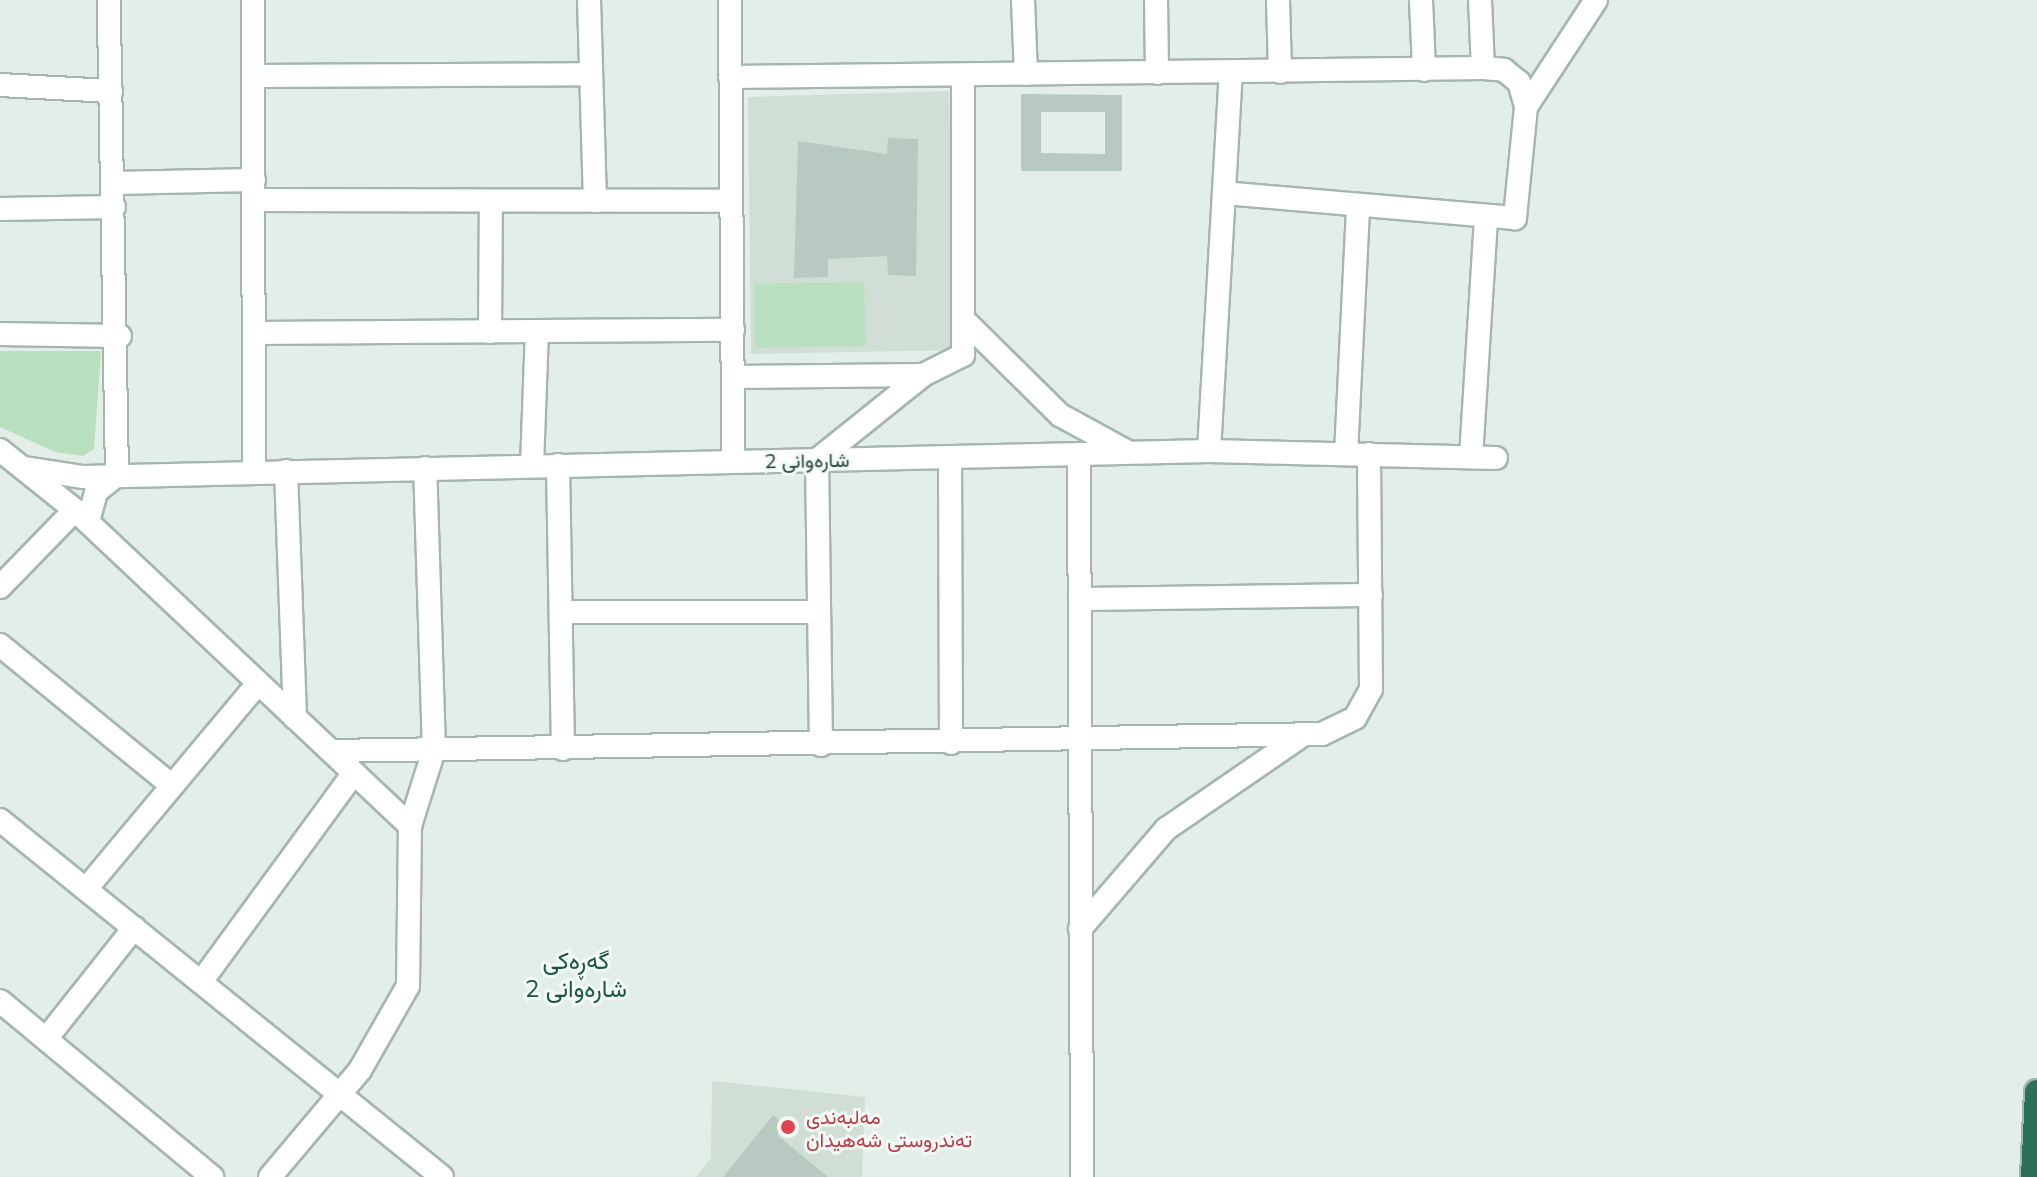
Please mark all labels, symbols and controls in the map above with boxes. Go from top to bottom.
street label: شارەوانی 2 [764,447,850,473]
district label: گەڕەکی شارەوانی 2 [525,947,627,1003]
place label: مەلبەندی تەندروستی شەهیدان [806,1104,972,1151]
marker: مەلبەندی تەندروستی شەهیدان [777,1116,799,1138]

